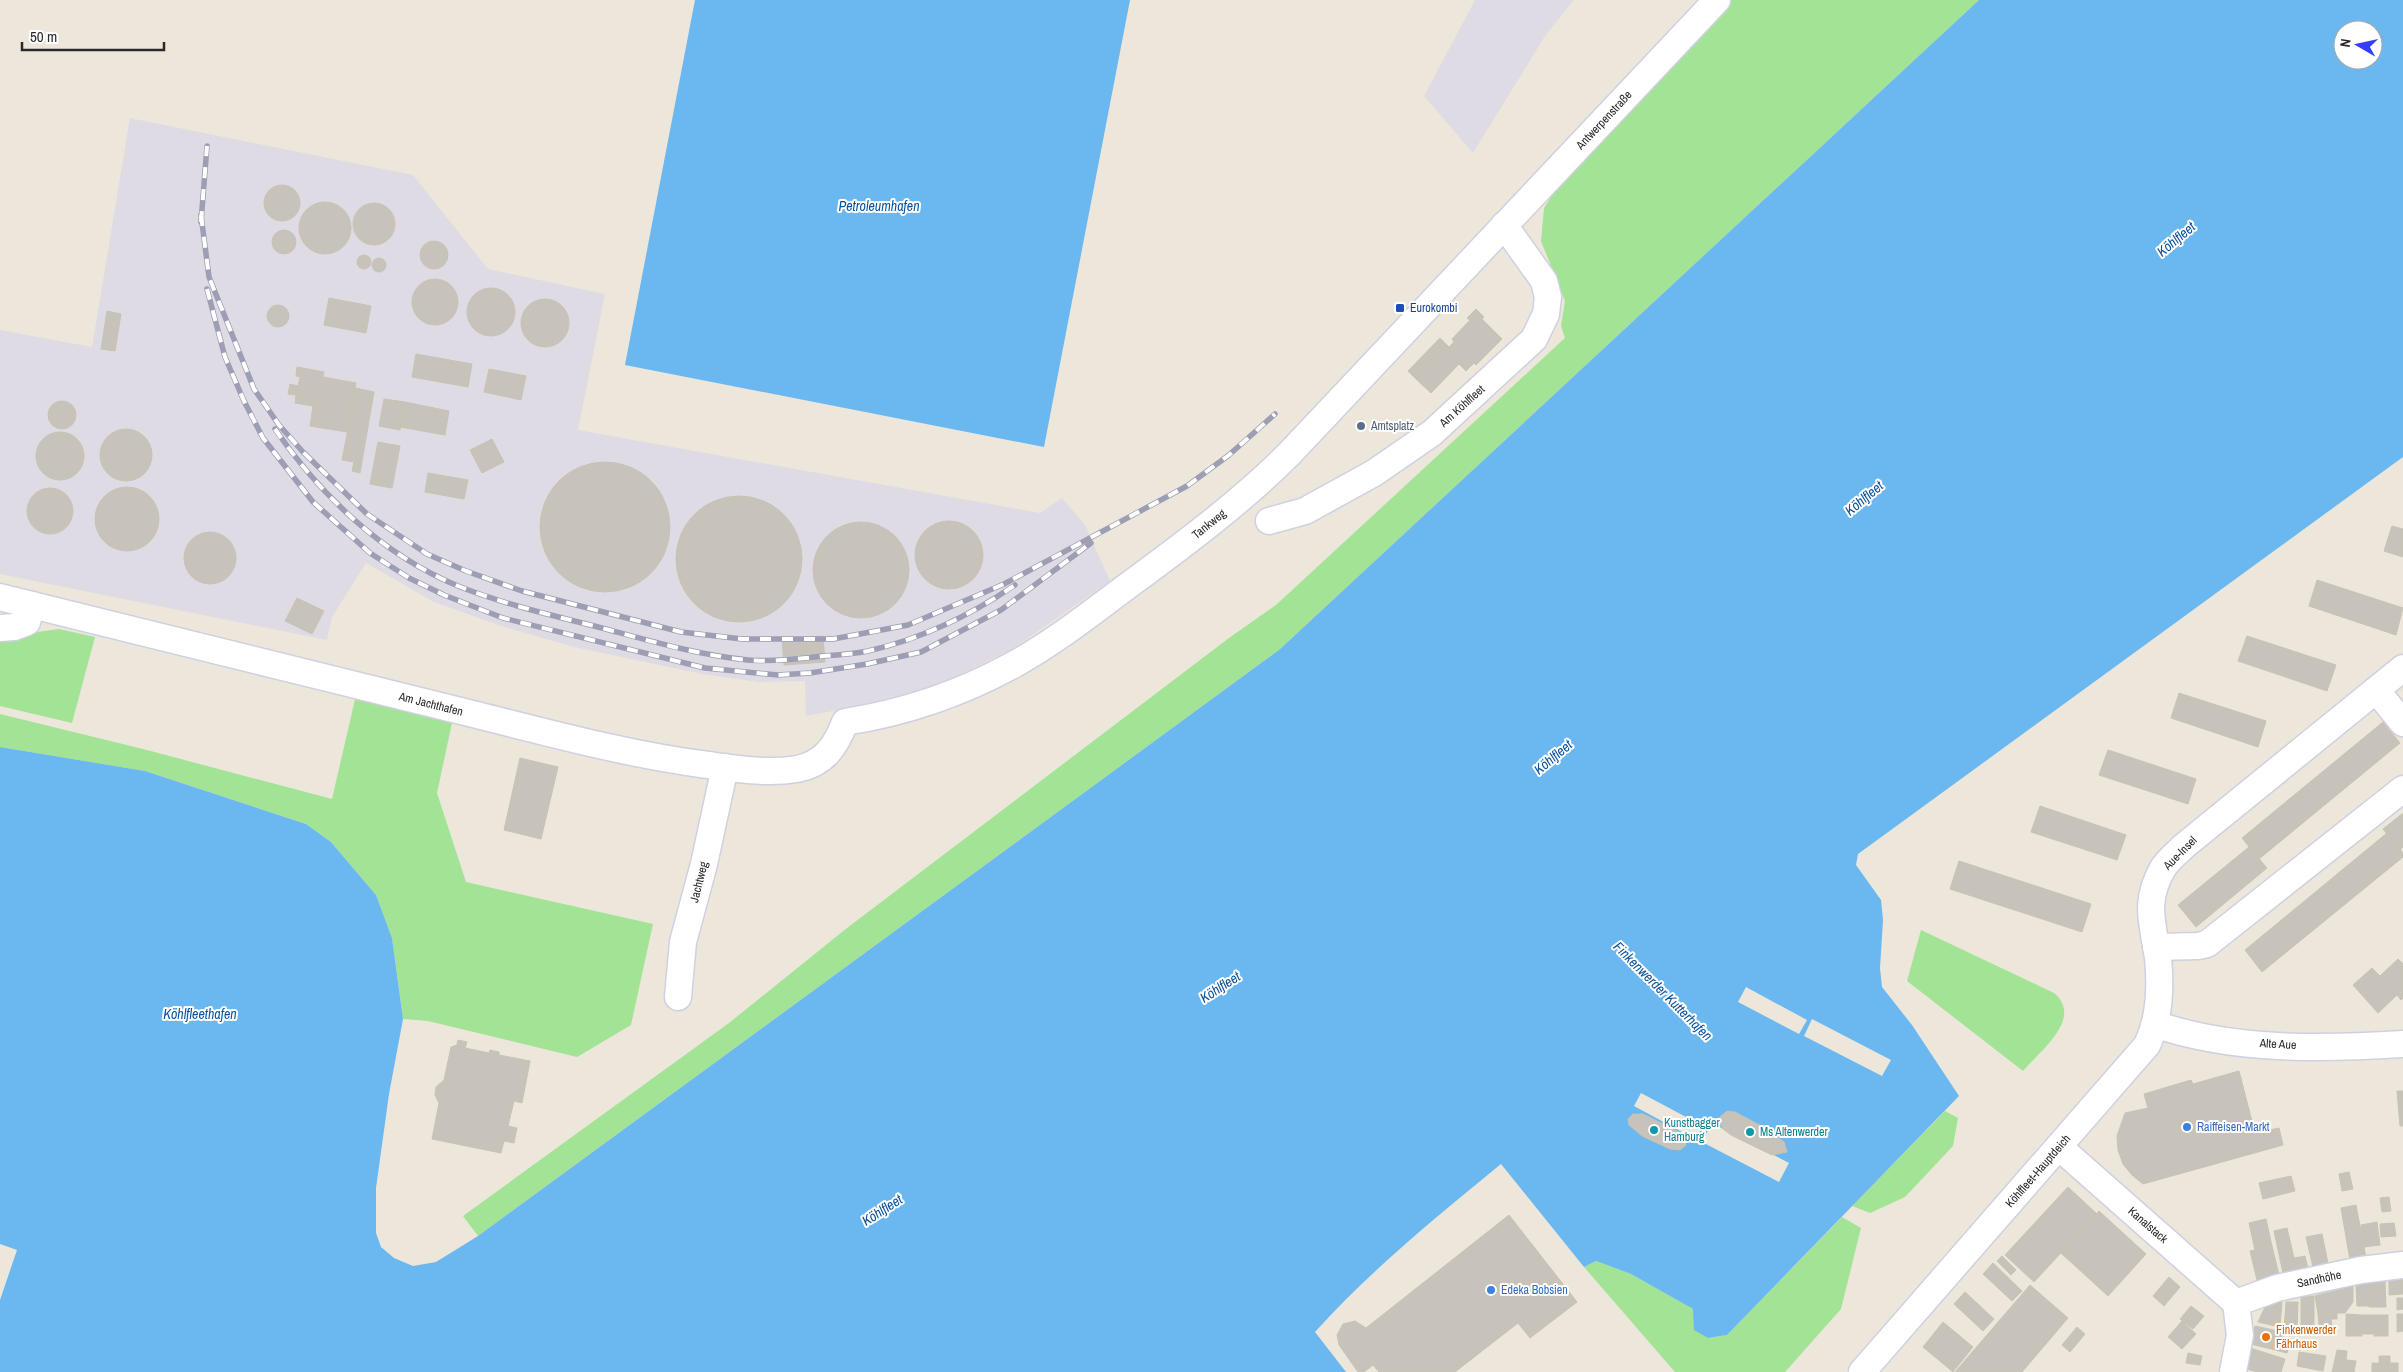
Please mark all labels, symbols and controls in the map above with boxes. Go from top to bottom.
scale bar [22,20,165,52]
north arrow [2333,20,2383,70]
text: 50 m [30,26,57,47]
text: N [2336,37,2355,48]
street label: Antwerpenstraße [1572,87,1635,154]
water label: Petroleumhafen [838,197,920,215]
water label: Köhlfleet [2153,217,2200,260]
place label: Eurokombi [1410,300,1458,316]
marker: Eurokombi [1394,302,1406,314]
street label: Am Köhlfleet [1435,381,1488,431]
place label: Amtsplatz [1370,418,1414,434]
marker: Amtsplatz [1355,420,1367,432]
water label: Köhlfleet [1841,476,1888,519]
street label: Tankweg [1189,505,1230,542]
street label: Am Jachthafen [396,688,465,720]
water label: Köhlfleet [1530,735,1577,778]
street label: Aue-Insel [2159,833,2200,874]
street label: Jachtweg [686,859,712,904]
water label: Finkenwerder Kutterhafen [1610,938,1716,1044]
water label: Köhlfleet [1196,967,1244,1007]
water label: Köhlfleethafen [163,1005,237,1023]
street label: Alte Aue [2258,1035,2297,1053]
place label: Kunstbagger Hamburg [1664,1115,1721,1145]
place label: Raiffeisen-Markt [2197,1119,2270,1135]
marker: Raiffeisen-Markt [2181,1121,2193,1133]
marker: Kunstbagger Hamburg [1648,1124,1660,1136]
place label: Ms Altenwerder [1760,1124,1829,1140]
marker: Ms Altenwerder [1744,1126,1756,1138]
street label: Köhlfleet-Hauptdeich [2002,1131,2074,1211]
water label: Köhlfleet [858,1190,906,1230]
street label: Kanalstack [2125,1203,2171,1247]
street label: Sandhöhe [2295,1267,2343,1291]
place label: Edeka Bobsien [1501,1282,1568,1298]
marker: Edeka Bobsien [1485,1284,1497,1296]
place label: Finkenwerder Fährhaus [2276,1322,2337,1352]
marker: Finkenwerder Fährhaus [2260,1331,2272,1343]

